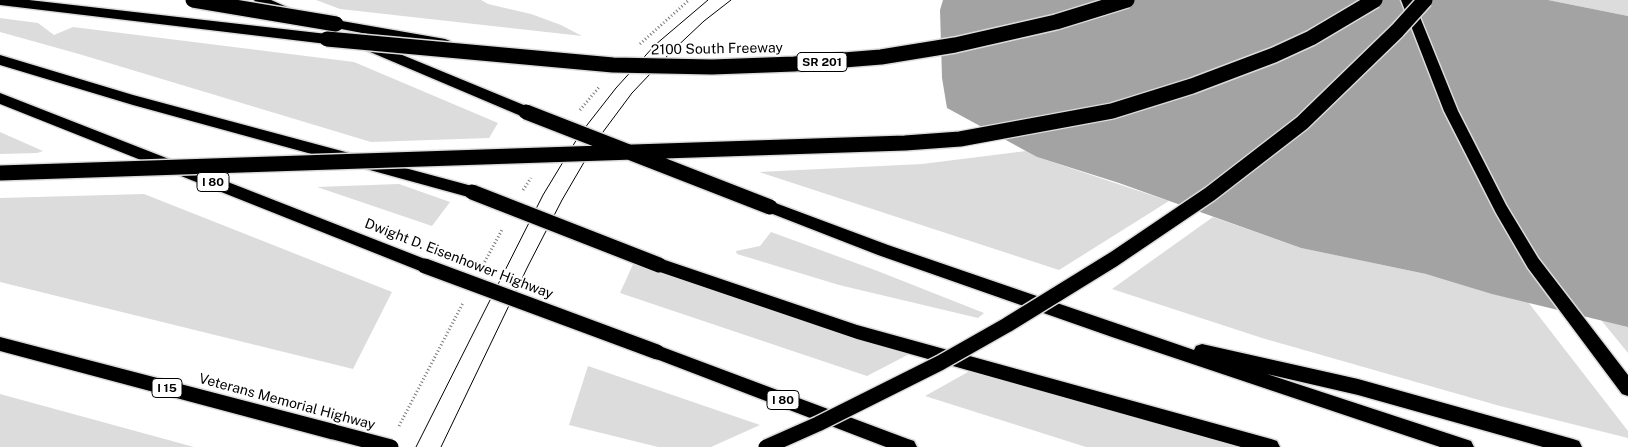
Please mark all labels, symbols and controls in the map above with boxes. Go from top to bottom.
street label: 2100 South Freeway [651,39,783,59]
road number: SR 201 [797,52,847,72]
road number: I 80 [197,172,229,192]
street label: Dwight D. Eisenhower Highway [362,215,556,303]
street label: Veterans Memorial Highway [197,370,377,434]
road number: I 15 [152,378,182,398]
road number: I 80 [767,390,799,410]

